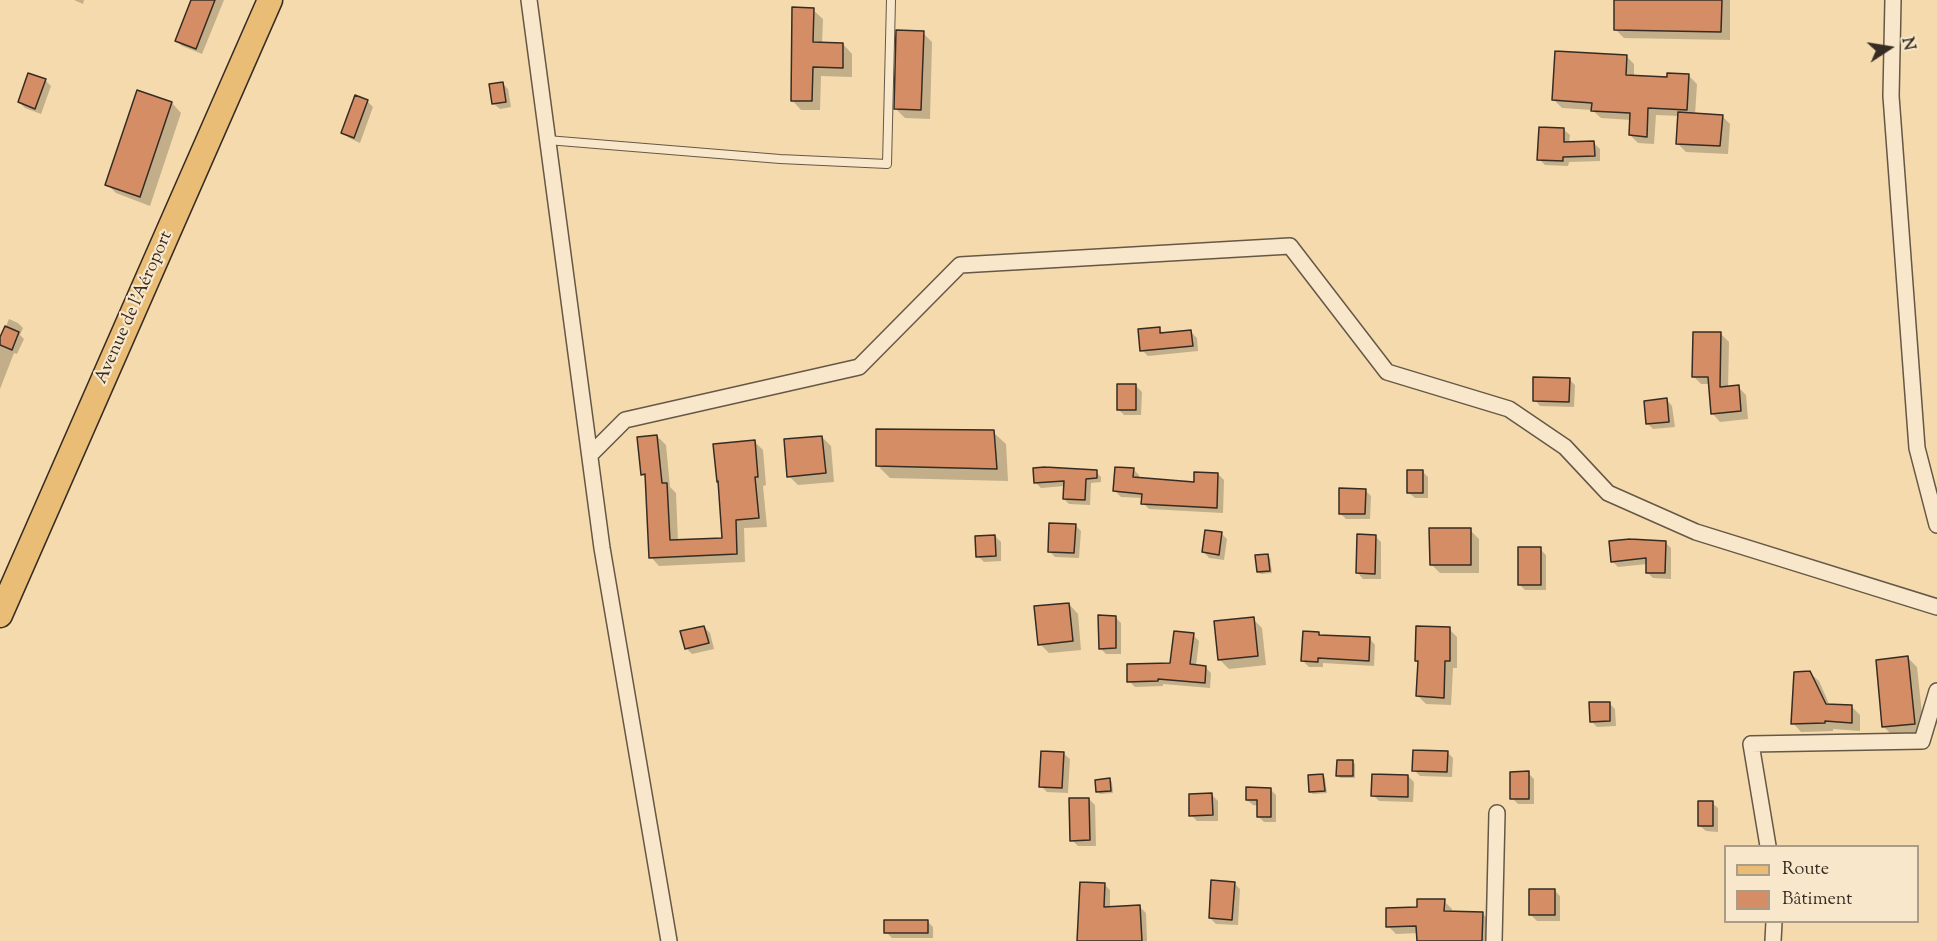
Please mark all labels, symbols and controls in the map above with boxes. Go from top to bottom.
north arrow [1859,18,1919,78]
text: N [1895,36,1920,53]
street label: Avenue de l'Aéroport [92,228,178,388]
legend [1724,845,1919,923]
text: Route [1782,857,1829,883]
text: Bâtiment [1782,887,1852,913]

